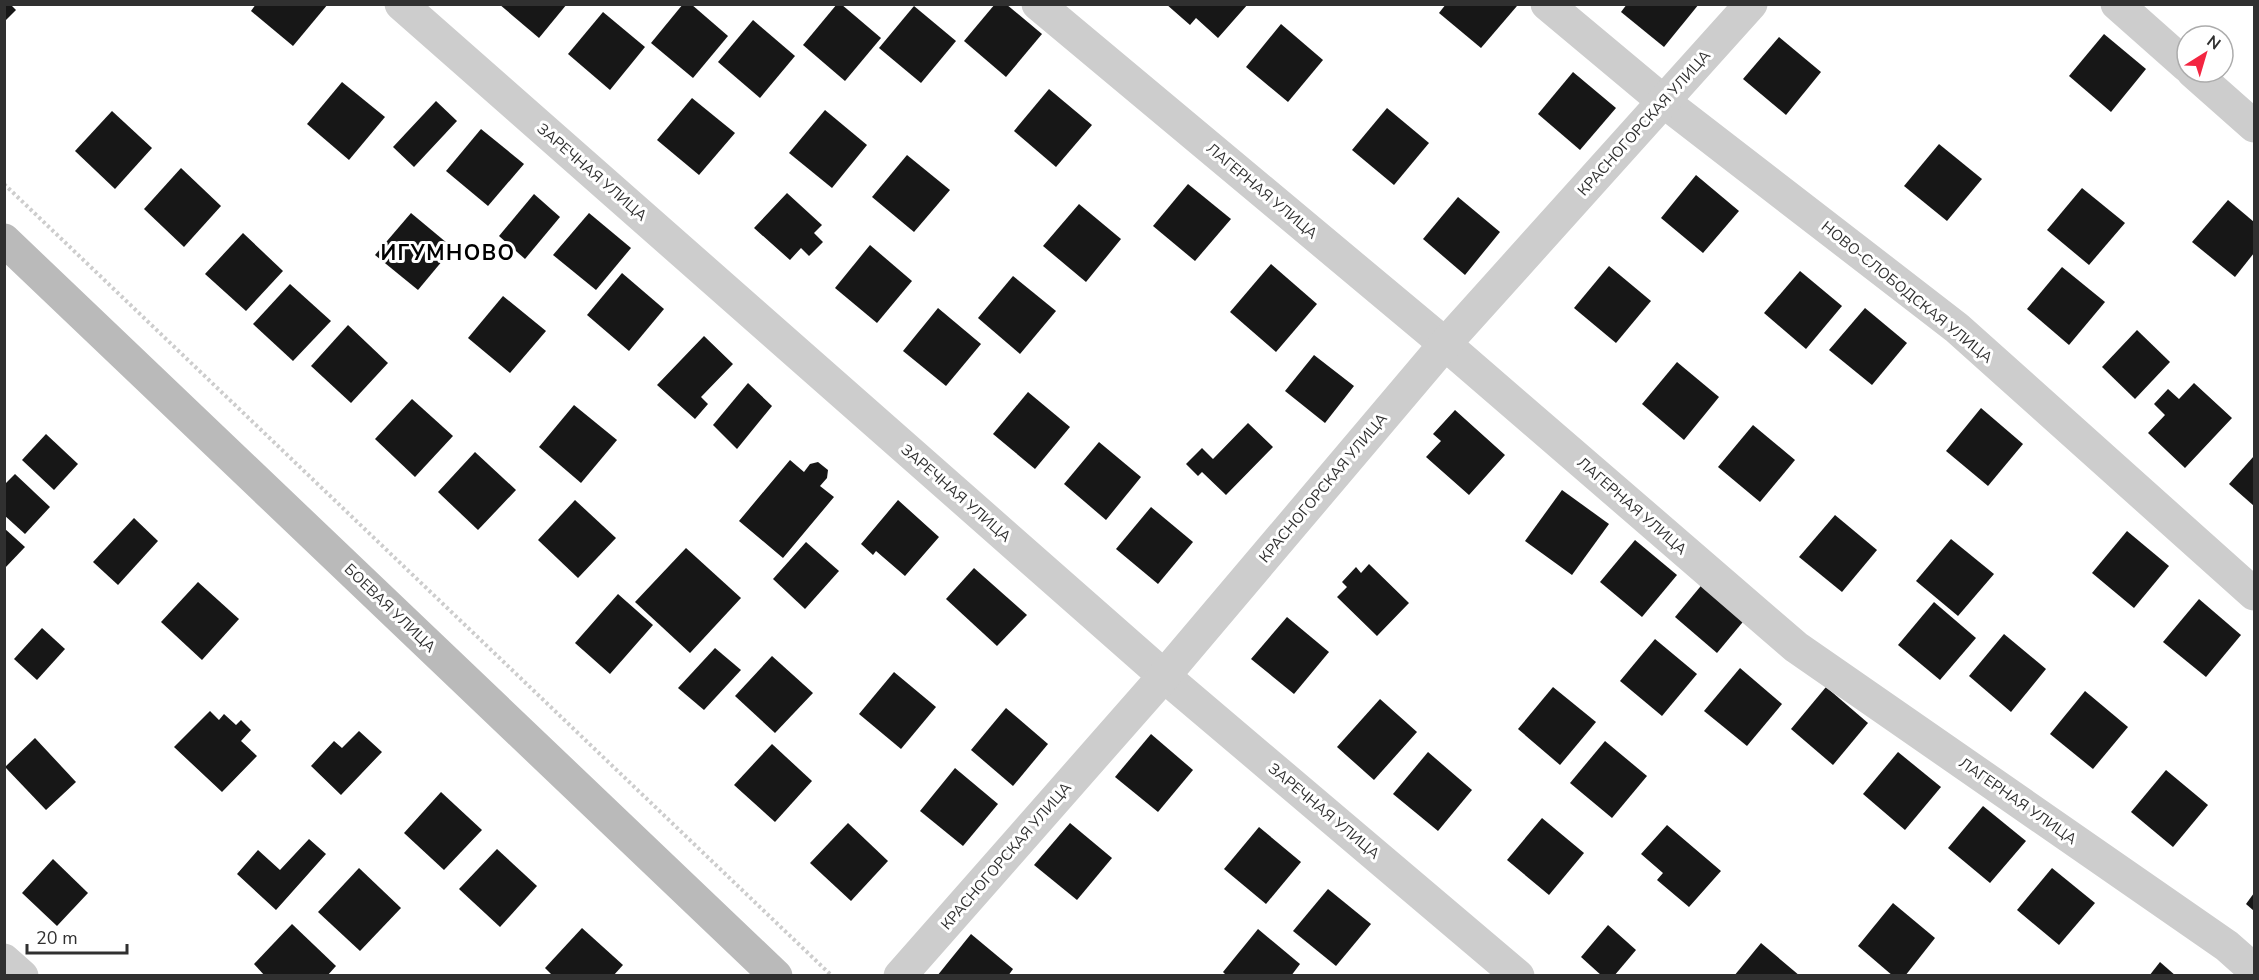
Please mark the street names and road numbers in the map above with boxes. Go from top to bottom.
street label: КРАСНОГОРСКАЯ УЛИЦА [1573,46,1715,200]
street label: ЗАРЕЧНАЯ УЛИЦА [533,119,651,225]
street label: ЛАГЕРНАЯ УЛИЦА [1202,139,1322,243]
street label: НОВО-СЛОБОДСКАЯ УЛИЦА [1817,217,1997,367]
street label: КРАСНОГОРСКАЯ УЛИЦА [1254,409,1392,567]
street label: ЗАРЕЧНАЯ УЛИЦА [897,440,1015,546]
street label: ЛАГЕРНАЯ УЛИЦА [1573,453,1691,559]
street label: БОЕВАЯ УЛИЦА [340,559,440,657]
street label: ЛАГЕРНАЯ УЛИЦА [1955,753,2081,849]
street label: ЗАРЕЧНАЯ УЛИЦА [1264,758,1384,864]
street label: КРАСНОГОРСКАЯ УЛИЦА [936,778,1076,934]

